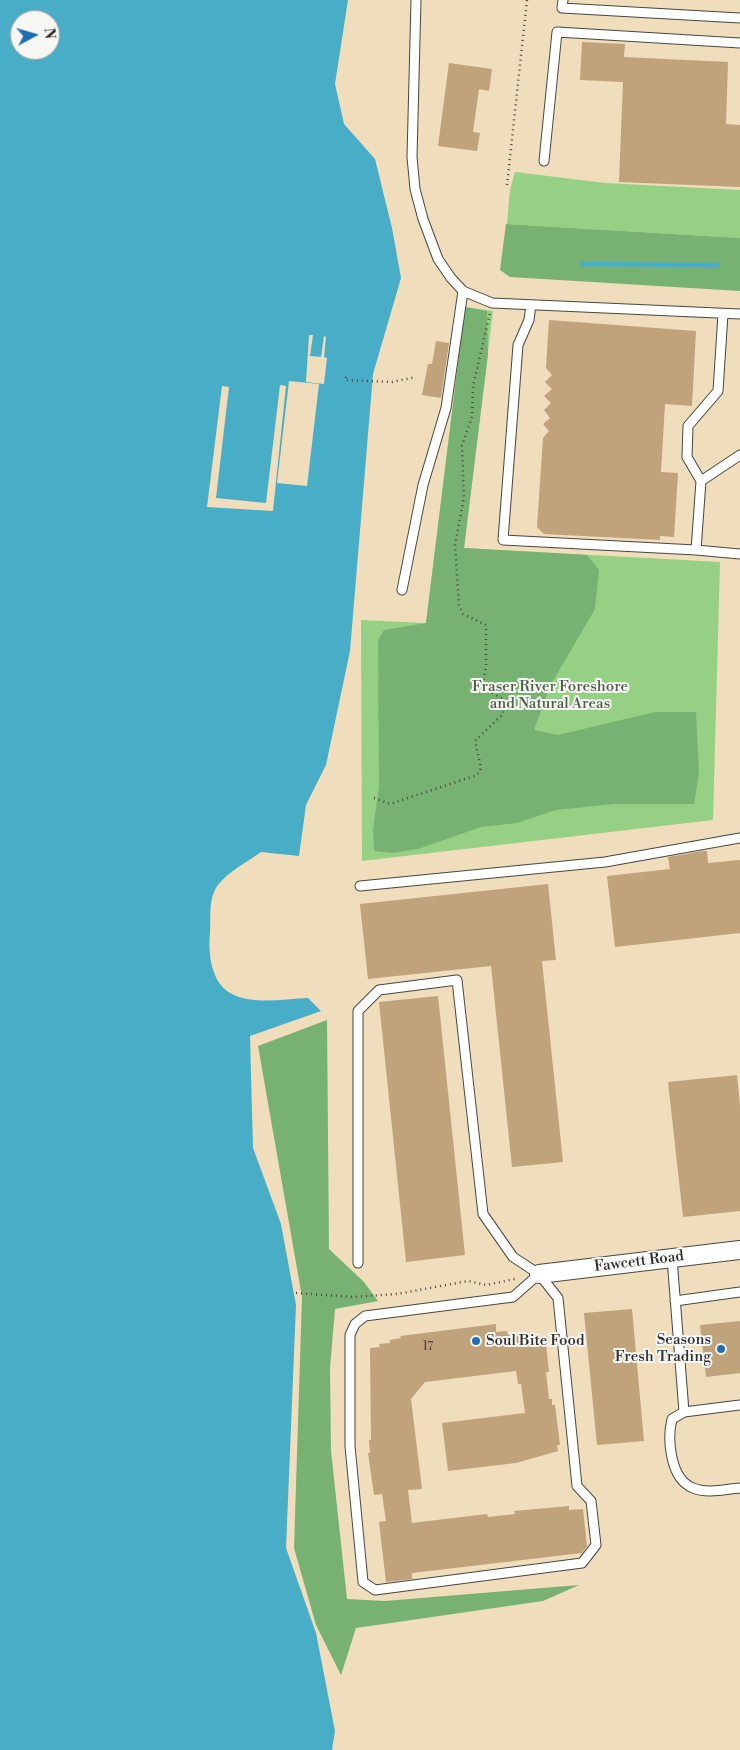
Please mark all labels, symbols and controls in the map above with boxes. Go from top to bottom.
north arrow [10,10,60,60]
text: N [39,27,58,40]
park label: Fraser River Foreshore and Natural Areas [472,678,628,713]
street label: Fawcett Road [593,1248,685,1276]
place label: Seasons Fresh Trading [615,1331,711,1366]
place label: Soul Bite Food [486,1332,584,1350]
marker: Soul Bite Food [470,1335,482,1347]
house number: 17 [423,1340,433,1354]
marker: Seasons Fresh Trading [715,1343,727,1355]

